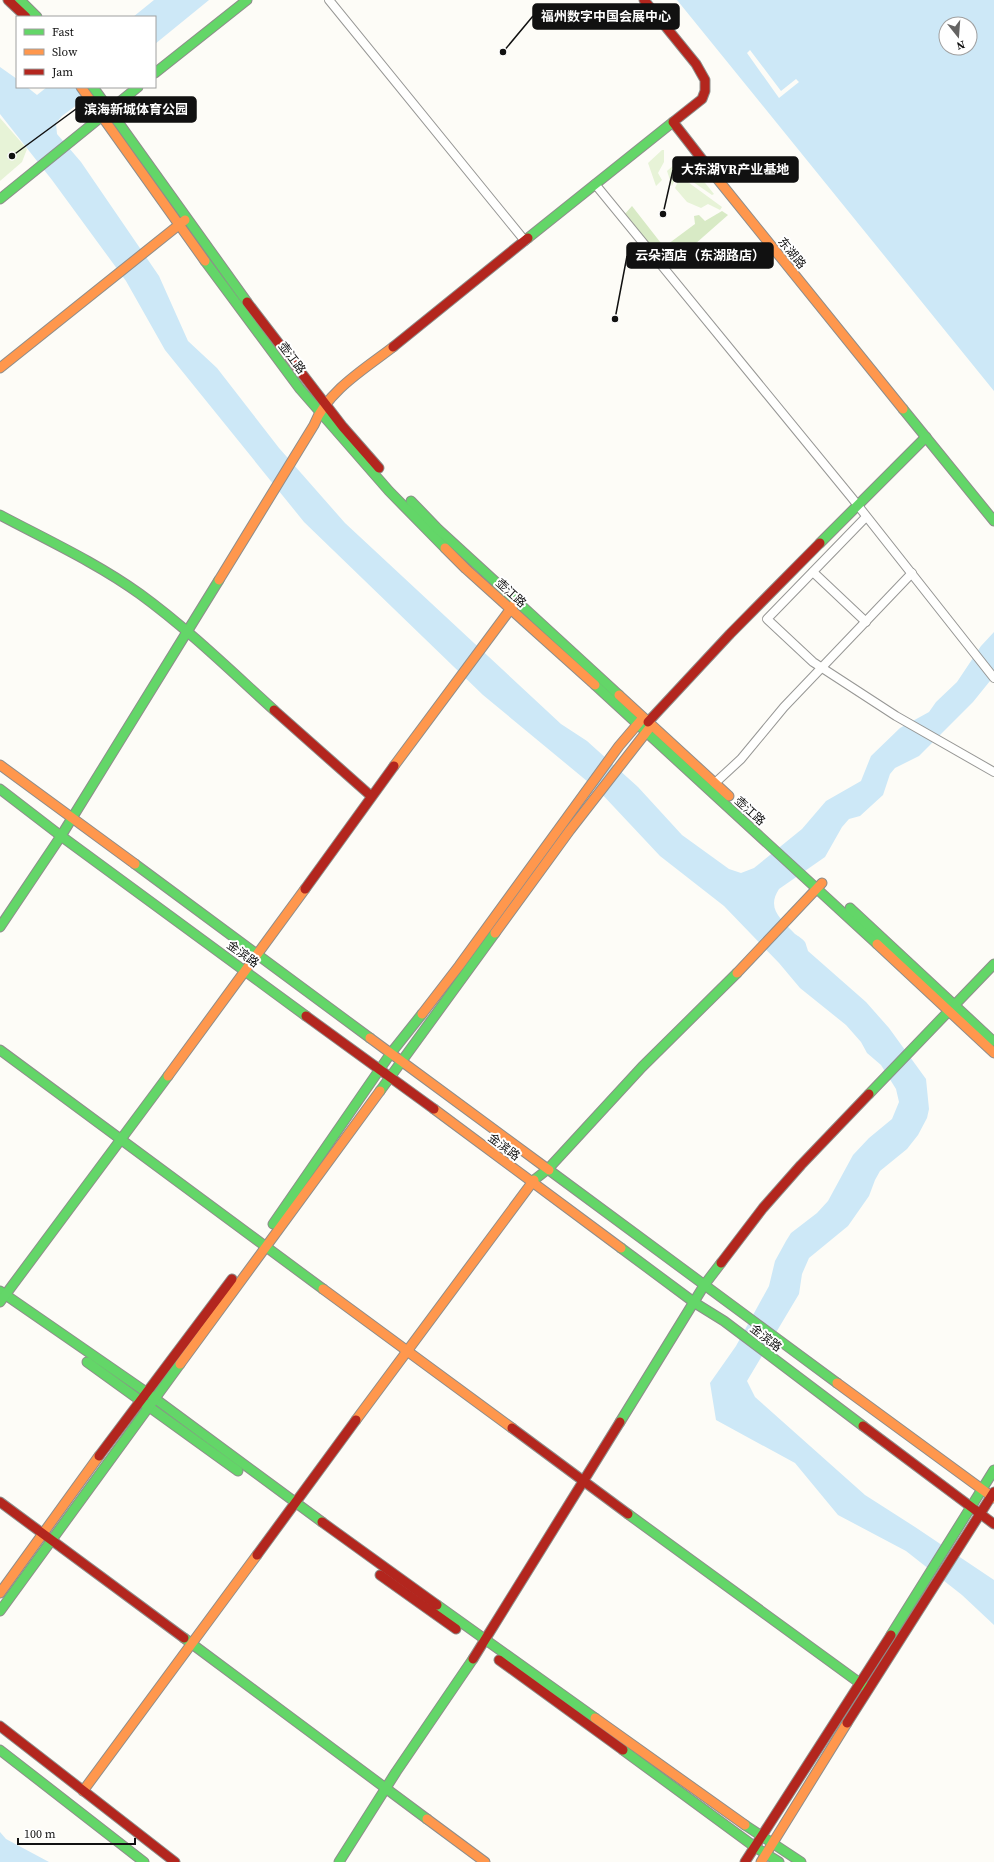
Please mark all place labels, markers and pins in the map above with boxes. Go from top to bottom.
callout: 福州数字中国会展中心 [533,4,679,29]
callout: 滨海新城体育公园 [76,97,196,122]
callout: 大东湖VR产业基地 [673,157,798,182]
callout: 云朵酒店（东湖路店） [627,243,773,268]

